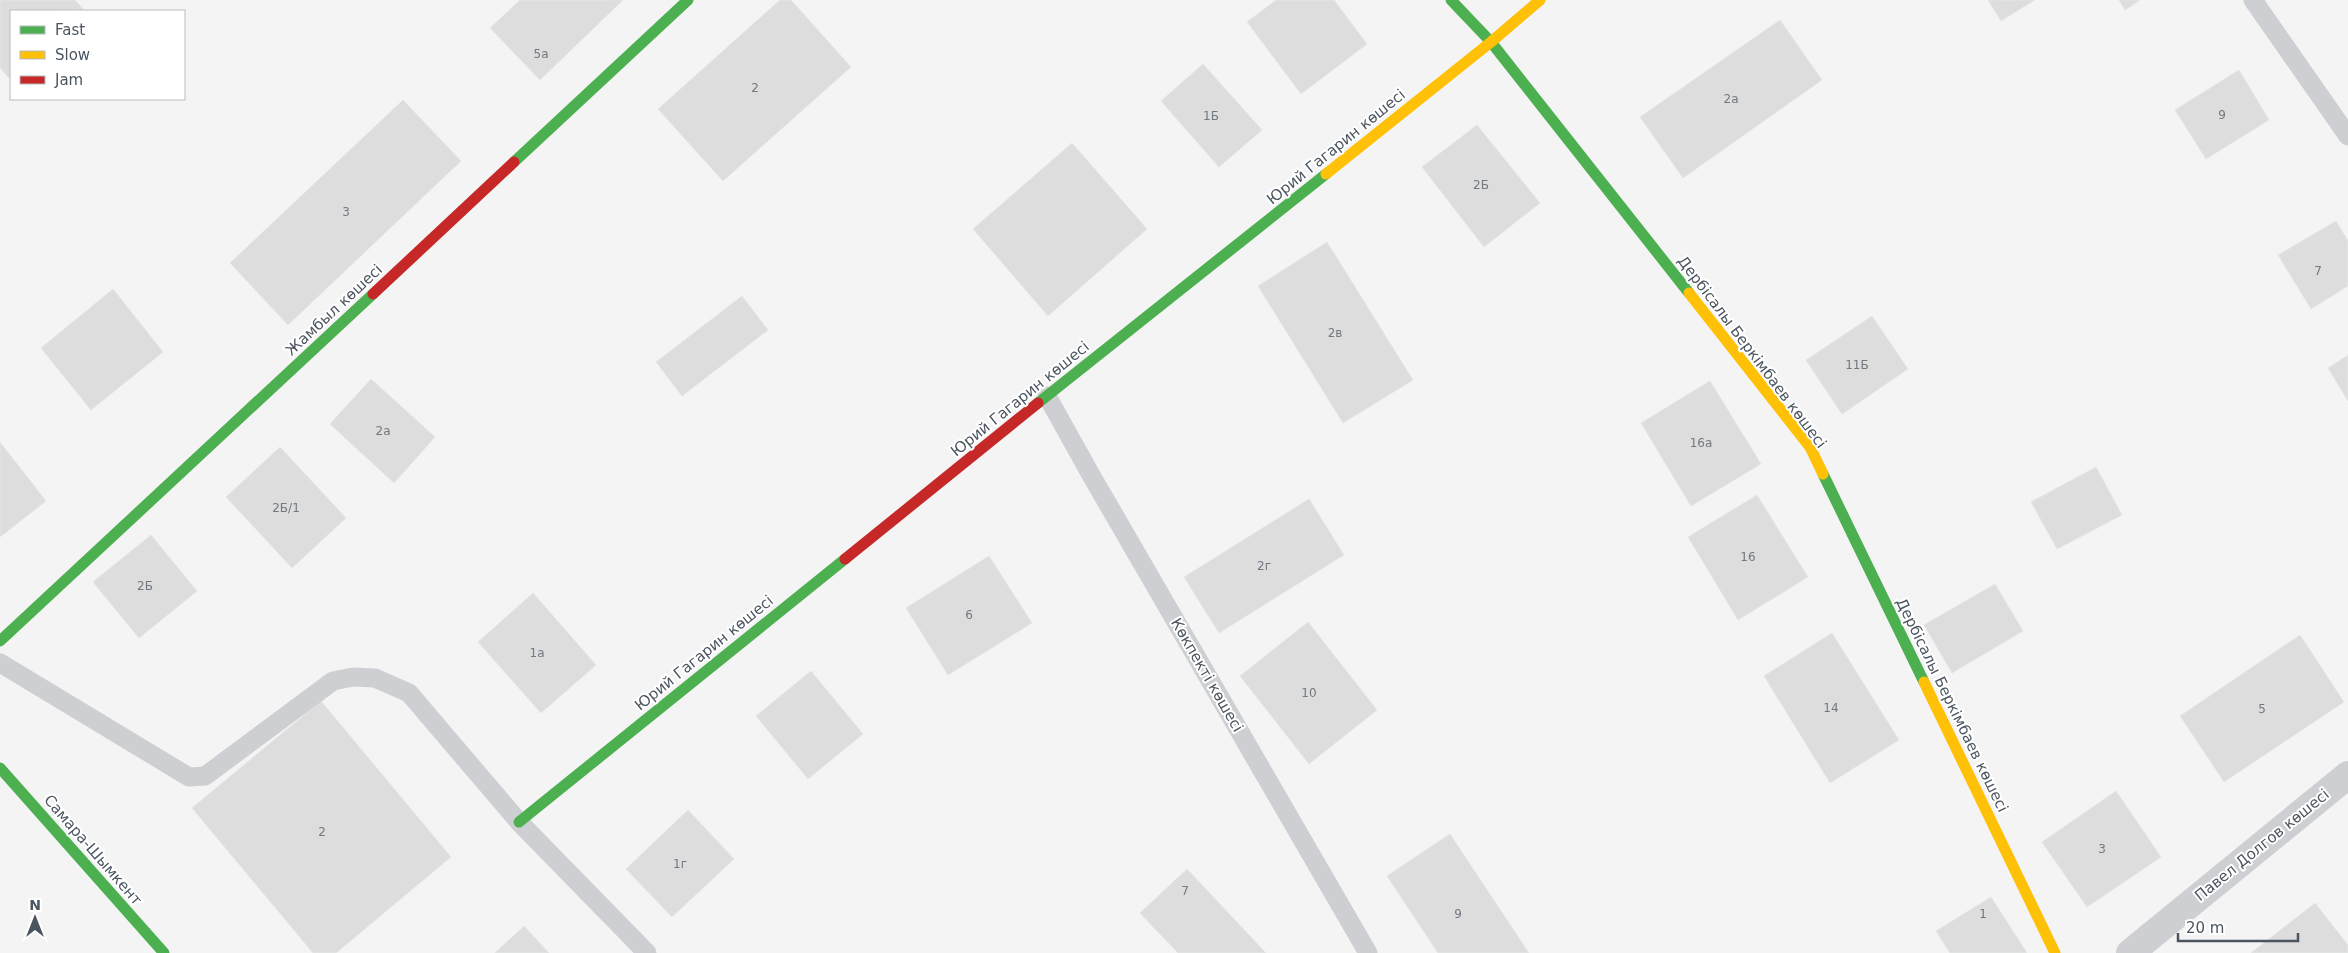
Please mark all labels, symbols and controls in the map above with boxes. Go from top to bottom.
legend [10,10,185,100]
text: Fast [55,21,85,39]
text: Slow [55,46,90,64]
house number: 5а [534,47,549,61]
text: Jam [54,71,83,89]
house number: 2 [751,81,759,95]
street label: Юрий Гагарин көшесі [1263,86,1409,208]
house number: 2а [1724,92,1739,106]
house number: 9 [2218,108,2226,122]
house number: 1Б [1203,109,1219,123]
house number: 2Б [1473,178,1489,192]
house number: 3 [342,205,350,219]
street label: Дербісалы Беркімбаев көшесі [1674,252,1830,452]
street label: Жамбыл көшесі [282,261,386,359]
house number: 7 [2314,264,2322,278]
house number: 2в [1328,326,1342,340]
street label: Юрий Гагарин көшесі [947,338,1093,460]
house number: 11Б [1845,358,1869,372]
house number: 2а [376,424,391,438]
house number: 16а [1690,436,1712,450]
house number: 2Б/1 [272,501,300,515]
house number: 16 [1740,550,1756,564]
house number: 2г [1257,559,1271,573]
house number: 2Б [137,579,153,593]
street label: Юрий Гагарин көшесі [631,592,777,714]
street label: Дербісалы Беркімбаев көшесі [1892,595,2012,815]
house number: 6 [965,608,973,622]
street label: Көкпекті көшесі [1167,615,1247,735]
house number: 1а [530,646,545,660]
house number: 10 [1301,686,1317,700]
house number: 14 [1823,701,1839,715]
house number: 5 [2258,702,2266,716]
street label: Павел Долгов көшесі [2191,785,2333,905]
street label: Самара-Шымкент [40,791,146,909]
house number: 2 [318,825,326,839]
house number: 3 [2098,842,2106,856]
house number: 1г [673,857,687,871]
house number: 7 [1181,884,1189,898]
north arrow [10,893,60,943]
text: N [29,897,41,913]
house number: 9 [1454,907,1462,921]
house number: 1 [1979,907,1987,921]
scale bar [2178,910,2298,942]
text: 20 m [2186,919,2224,937]

